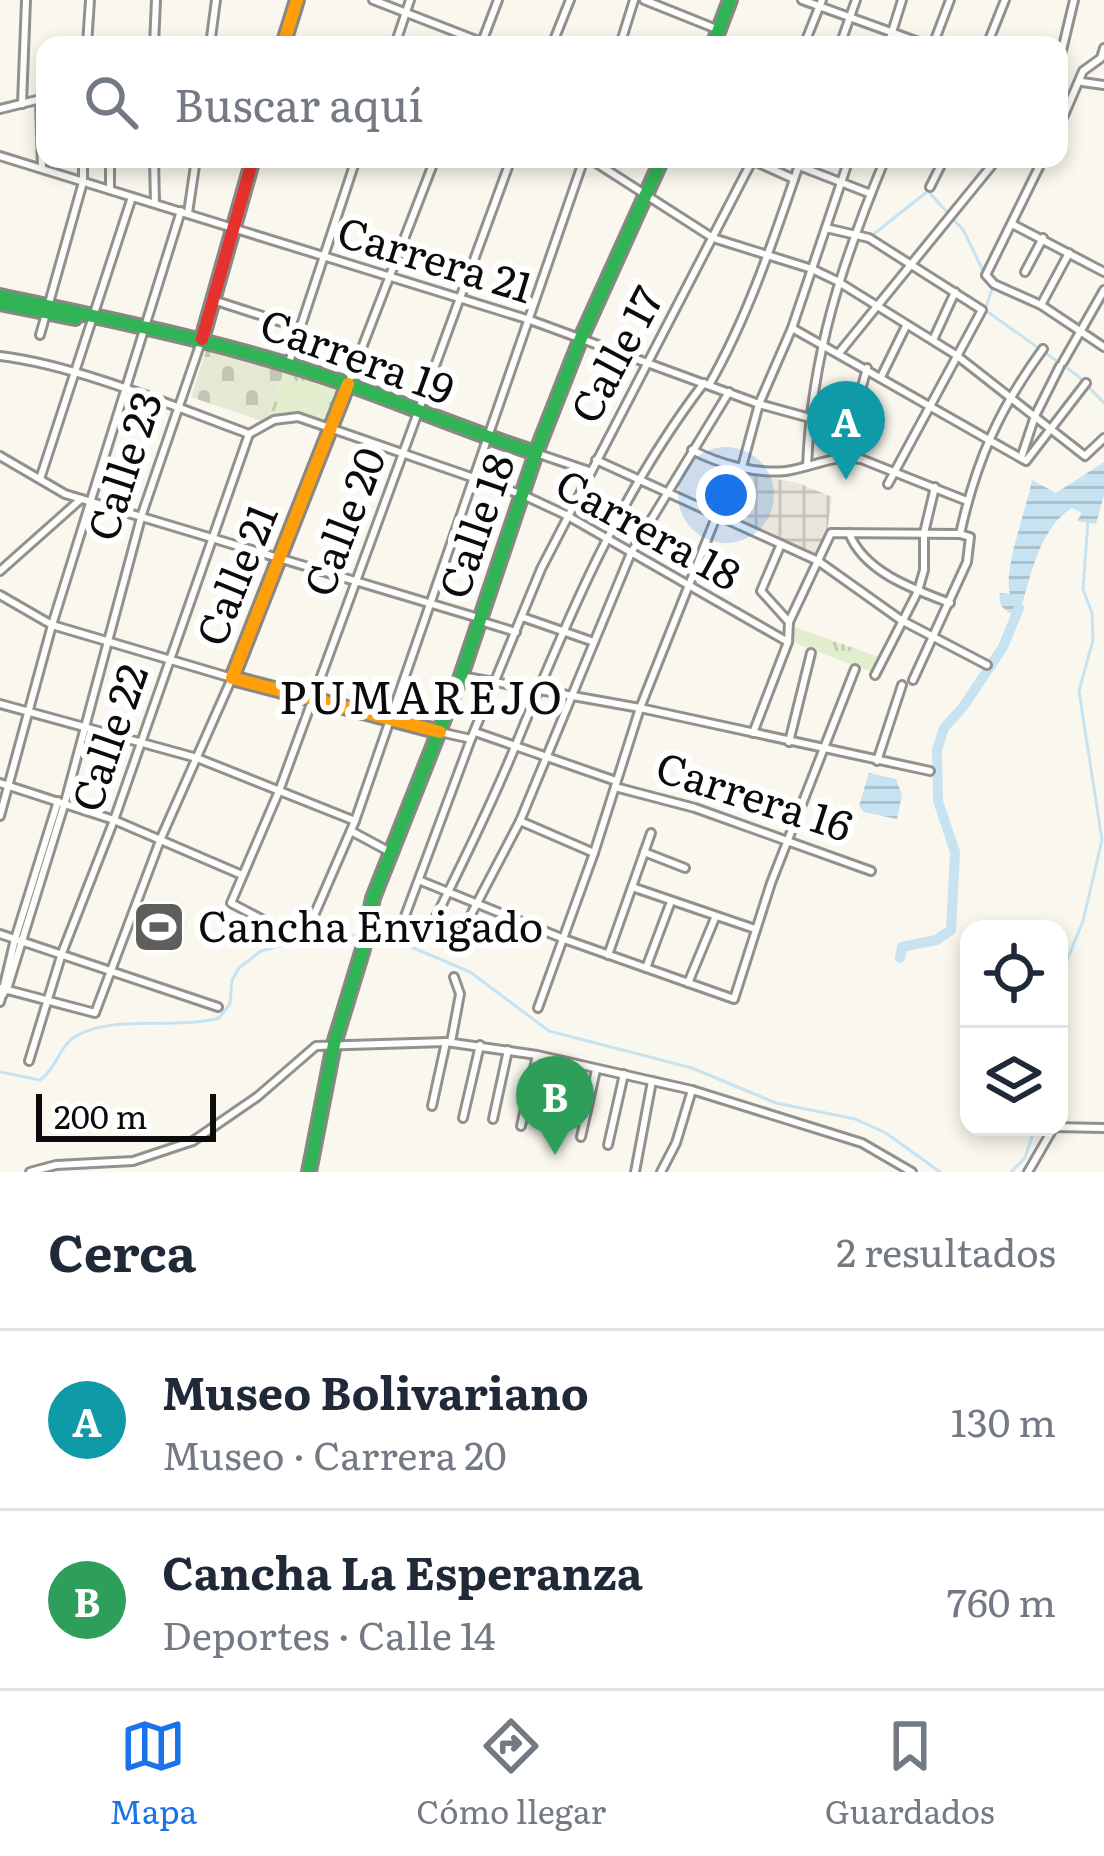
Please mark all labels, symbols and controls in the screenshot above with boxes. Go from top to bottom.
search box [36,36,1068,168]
icon: search [78,69,144,135]
text: Buscar aquí [174,69,423,136]
street label: Carrera 21 [331,198,541,316]
street label: Calle 17 [553,274,676,433]
street label: Carrera 19 [253,291,463,418]
pin: A [807,381,885,480]
street label: Calle 23 [69,382,175,548]
street label: Calle 20 [285,437,399,604]
street label: Calle 18 [420,444,528,606]
street label: Carrera 18 [546,451,753,604]
your location [696,465,756,525]
street label: Calle 21 [178,494,291,654]
street label: Calle 22 [53,655,161,819]
district label: PUMAREJO [279,661,565,728]
street label: Carrera 16 [649,733,861,855]
place label: Cancha Envigado [198,893,543,955]
sports icon: Cancha Envigado [131,899,187,955]
map controls [960,920,1068,1136]
button: locate [960,920,1068,1028]
button: layers [960,1028,1068,1136]
pin: B [516,1056,594,1155]
scale bar [36,1088,216,1141]
text: 200 m [54,1090,148,1139]
text: Cerca [48,1212,196,1288]
text: 2 resultados [836,1221,1056,1279]
text: Museo Bolivariano [162,1357,589,1424]
text: A [72,1391,102,1449]
text: 130 m [951,1391,1056,1449]
text: Museo · Carrera 20 [162,1424,507,1482]
text: Cancha La Esperanza [162,1537,643,1604]
text: B [74,1571,100,1629]
text: 760 m [947,1571,1056,1629]
text: Deportes · Calle 14 [162,1604,496,1662]
tab: Mapa [109,1713,197,1834]
tab: Cómo llegar [416,1713,606,1834]
tab: Guardados [825,1713,995,1834]

